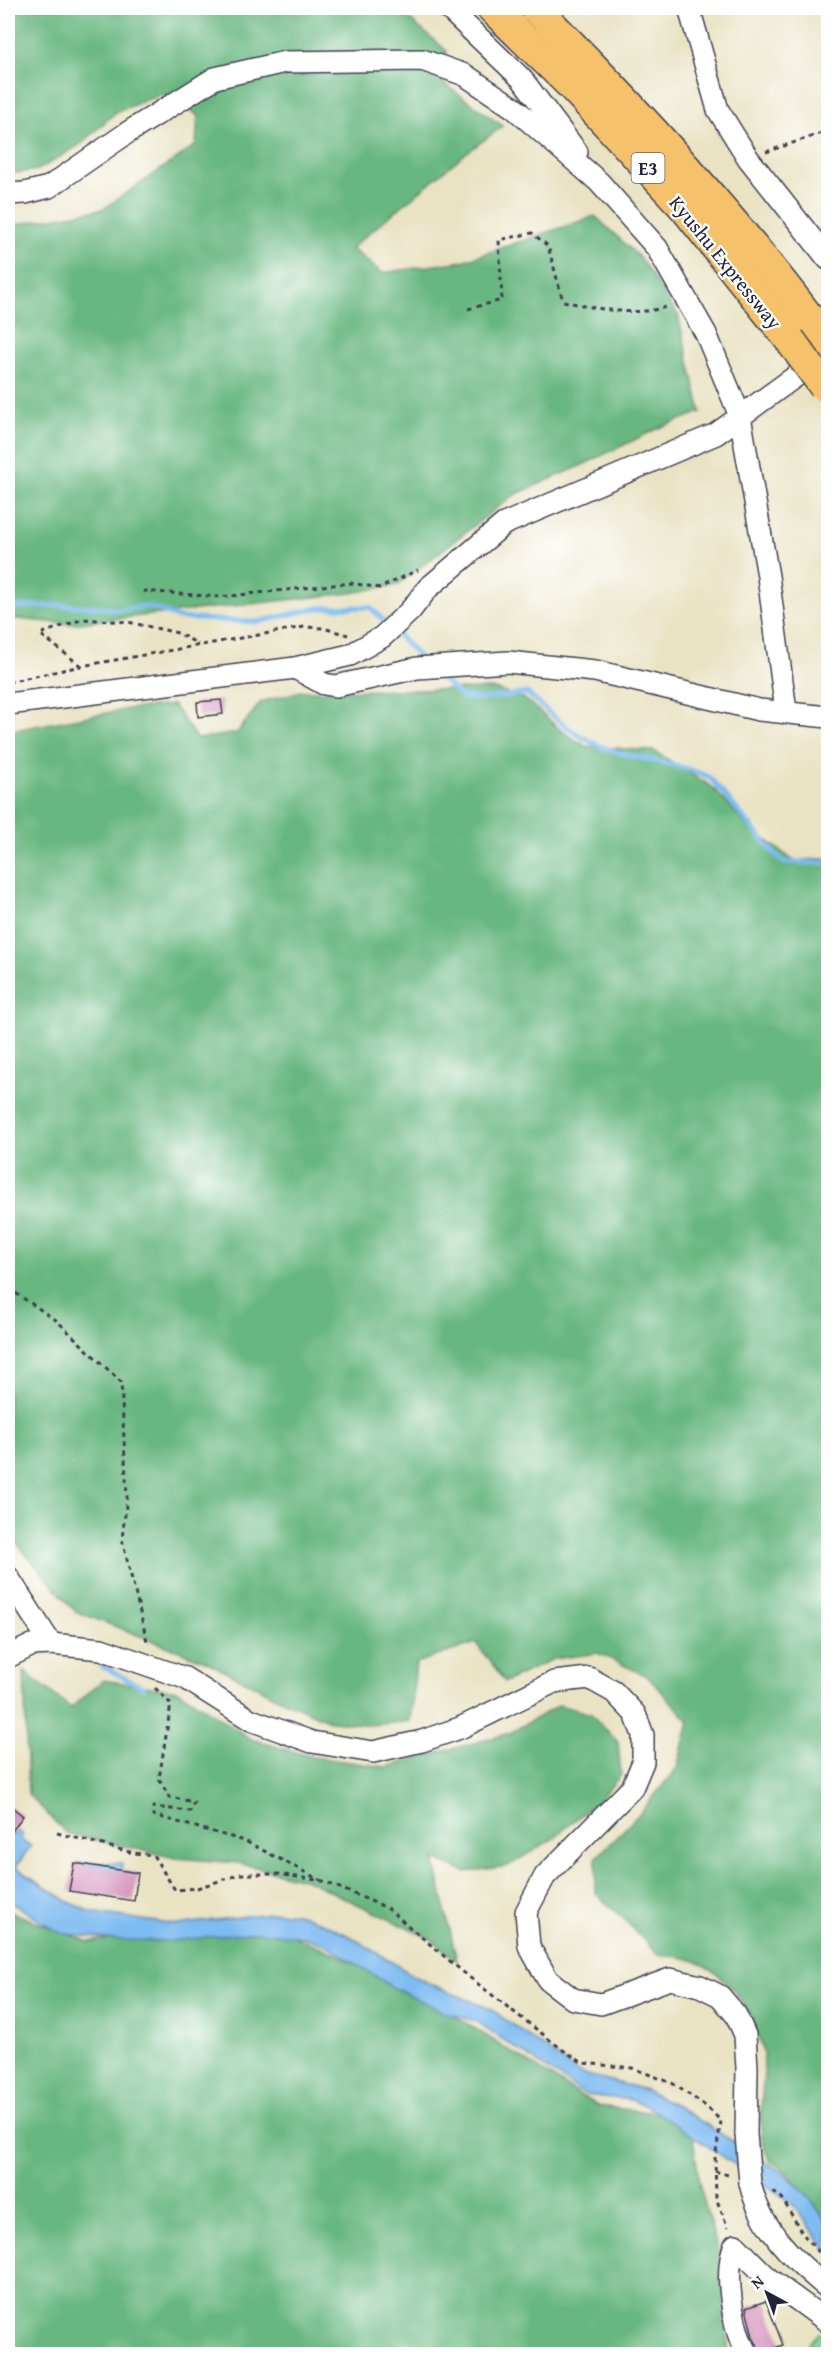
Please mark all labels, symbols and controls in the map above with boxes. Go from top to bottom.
road number: E3 [632,153,664,183]
street label: Kyushu Expressway [663,189,789,335]
north arrow [737,2263,797,2323]
text: N [745,2269,769,2294]

